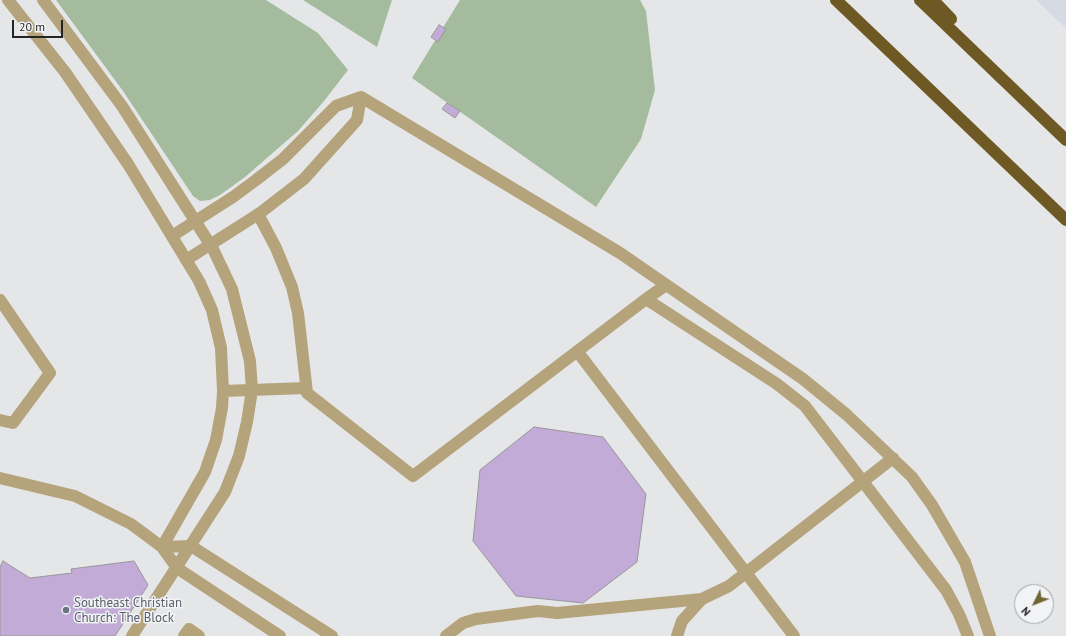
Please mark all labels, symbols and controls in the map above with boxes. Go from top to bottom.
scale bar [14,12,65,38]
text: 20 m [19,19,45,34]
north arrow [1014,584,1054,624]
place label: Southeast Christian Church: The Block [74,595,182,626]
text: N [1018,604,1034,619]
marker: Southeast Christian Church: The Block [61,605,71,615]

